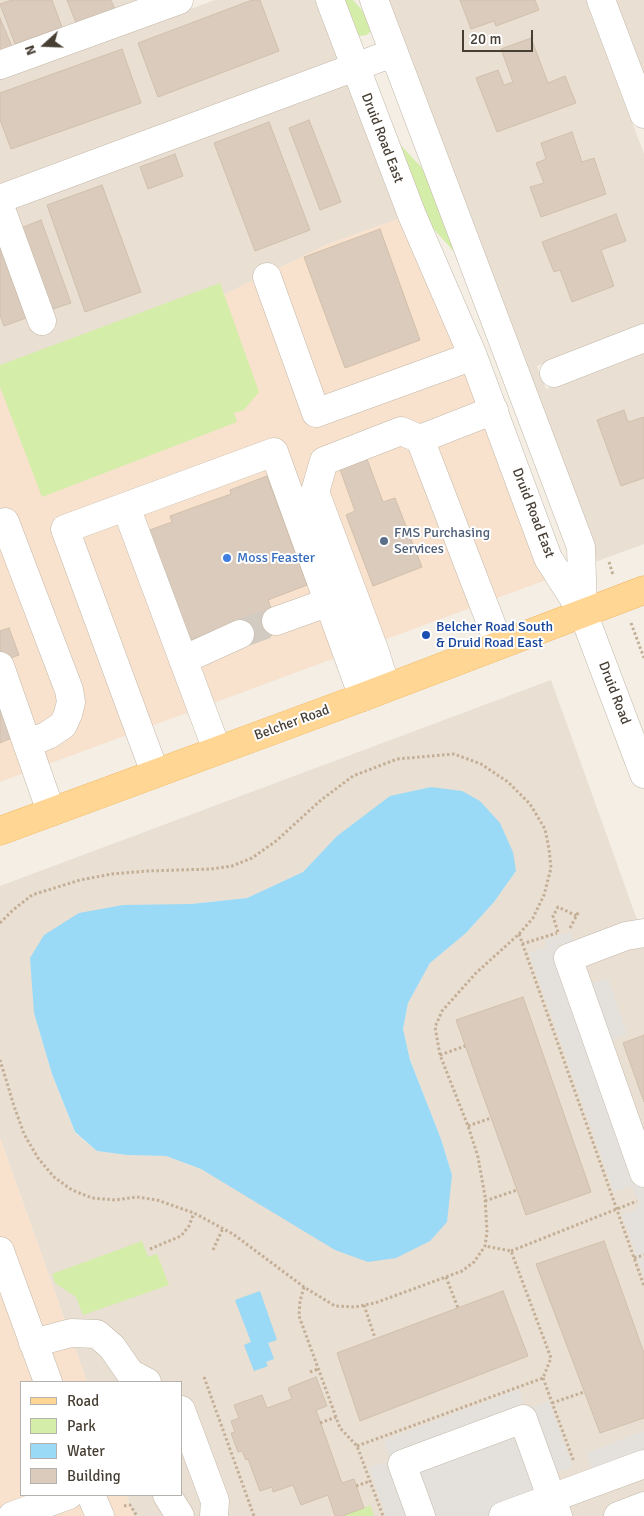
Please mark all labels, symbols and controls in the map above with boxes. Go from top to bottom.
north arrow [20,20,70,70]
scale bar [464,20,535,52]
text: 20 m [470,30,501,48]
text: N [21,43,40,58]
street label: Druid Road East [357,91,407,185]
street label: Druid Road East [508,466,558,560]
place label: FMS Purchasing Services [394,525,490,558]
marker: FMS Purchasing Services [378,535,390,547]
place label: Moss Feaster [237,550,315,566]
marker: Moss Feaster [221,552,233,564]
place label: Belcher Road South & Druid Road East [436,619,553,652]
marker: Belcher Road South & Druid Road East [420,629,432,641]
street label: Druid Road [594,659,634,727]
street label: Belcher Road [252,702,332,744]
legend [20,1381,182,1496]
text: Road [67,1392,99,1410]
text: Park [67,1417,96,1435]
text: Water [67,1442,105,1460]
text: Building [67,1467,121,1485]

